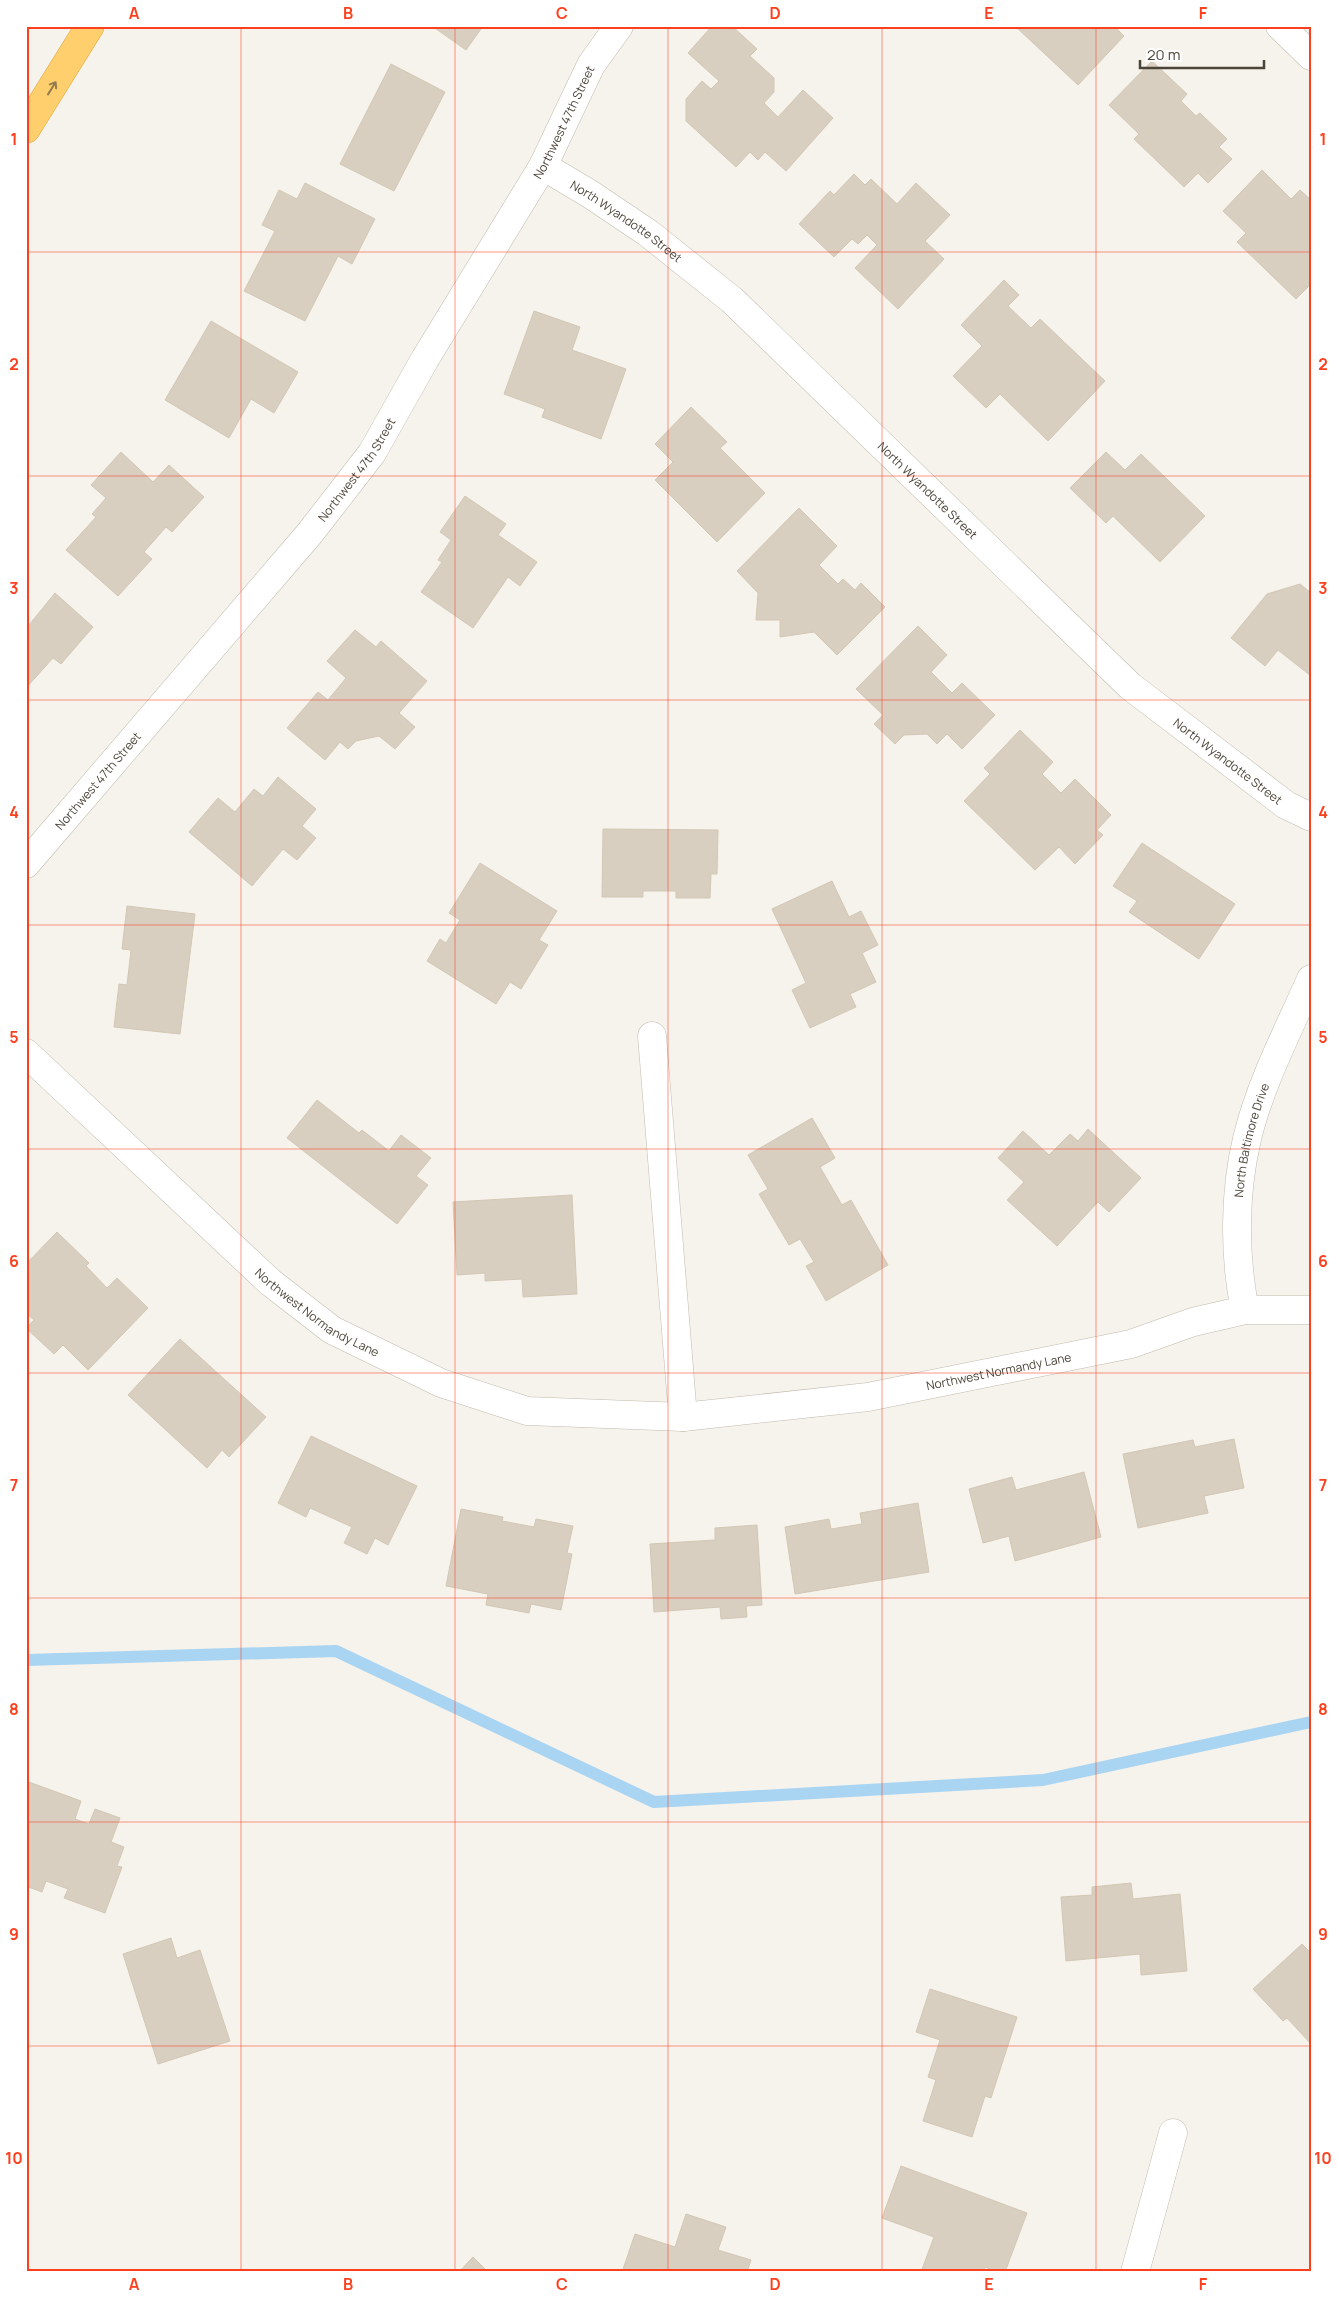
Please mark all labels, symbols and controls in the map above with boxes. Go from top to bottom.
text: A [129,2,140,24]
text: B [343,2,353,24]
text: C [556,2,568,24]
text: D [769,2,781,24]
text: E [984,2,994,24]
text: F [1199,2,1208,24]
scale bar [1140,38,1263,70]
text: 20 m [1147,44,1180,65]
street label: Northwest 47th Street [529,62,598,182]
one-way arrow [47,81,57,95]
text: 1 [10,128,18,150]
text: 1 [1319,128,1327,150]
street label: North Wyandotte Street [567,176,686,266]
text: 2 [9,353,19,375]
text: 2 [1318,353,1328,375]
street label: Northwest 47th Street [314,414,399,525]
street label: North Wyandotte Street [874,438,982,543]
text: 3 [9,577,19,599]
text: 3 [1318,577,1328,599]
street label: North Wyandotte Street [1170,714,1286,808]
street label: Northwest 47th Street [51,728,145,833]
text: 4 [9,801,19,823]
text: 4 [1318,801,1328,823]
text: 5 [9,1026,19,1048]
text: 5 [1318,1026,1328,1048]
street label: North Baltimore Drive [1230,1080,1273,1198]
text: 6 [9,1250,19,1272]
text: 6 [1318,1250,1328,1272]
street label: Northwest Normandy Lane [251,1264,382,1360]
street label: Northwest Normandy Lane [924,1348,1072,1394]
text: 7 [10,1474,18,1496]
text: 7 [1319,1474,1327,1496]
text: 8 [9,1698,19,1720]
text: 8 [1318,1698,1328,1720]
text: 9 [9,1923,19,1945]
text: 9 [1318,1923,1328,1945]
text: 10 [5,2147,23,2169]
text: 10 [1314,2147,1332,2169]
text: A [129,2273,140,2295]
text: B [343,2273,353,2295]
text: C [556,2273,568,2295]
text: D [769,2273,781,2295]
text: E [984,2273,994,2295]
text: F [1199,2273,1208,2295]

